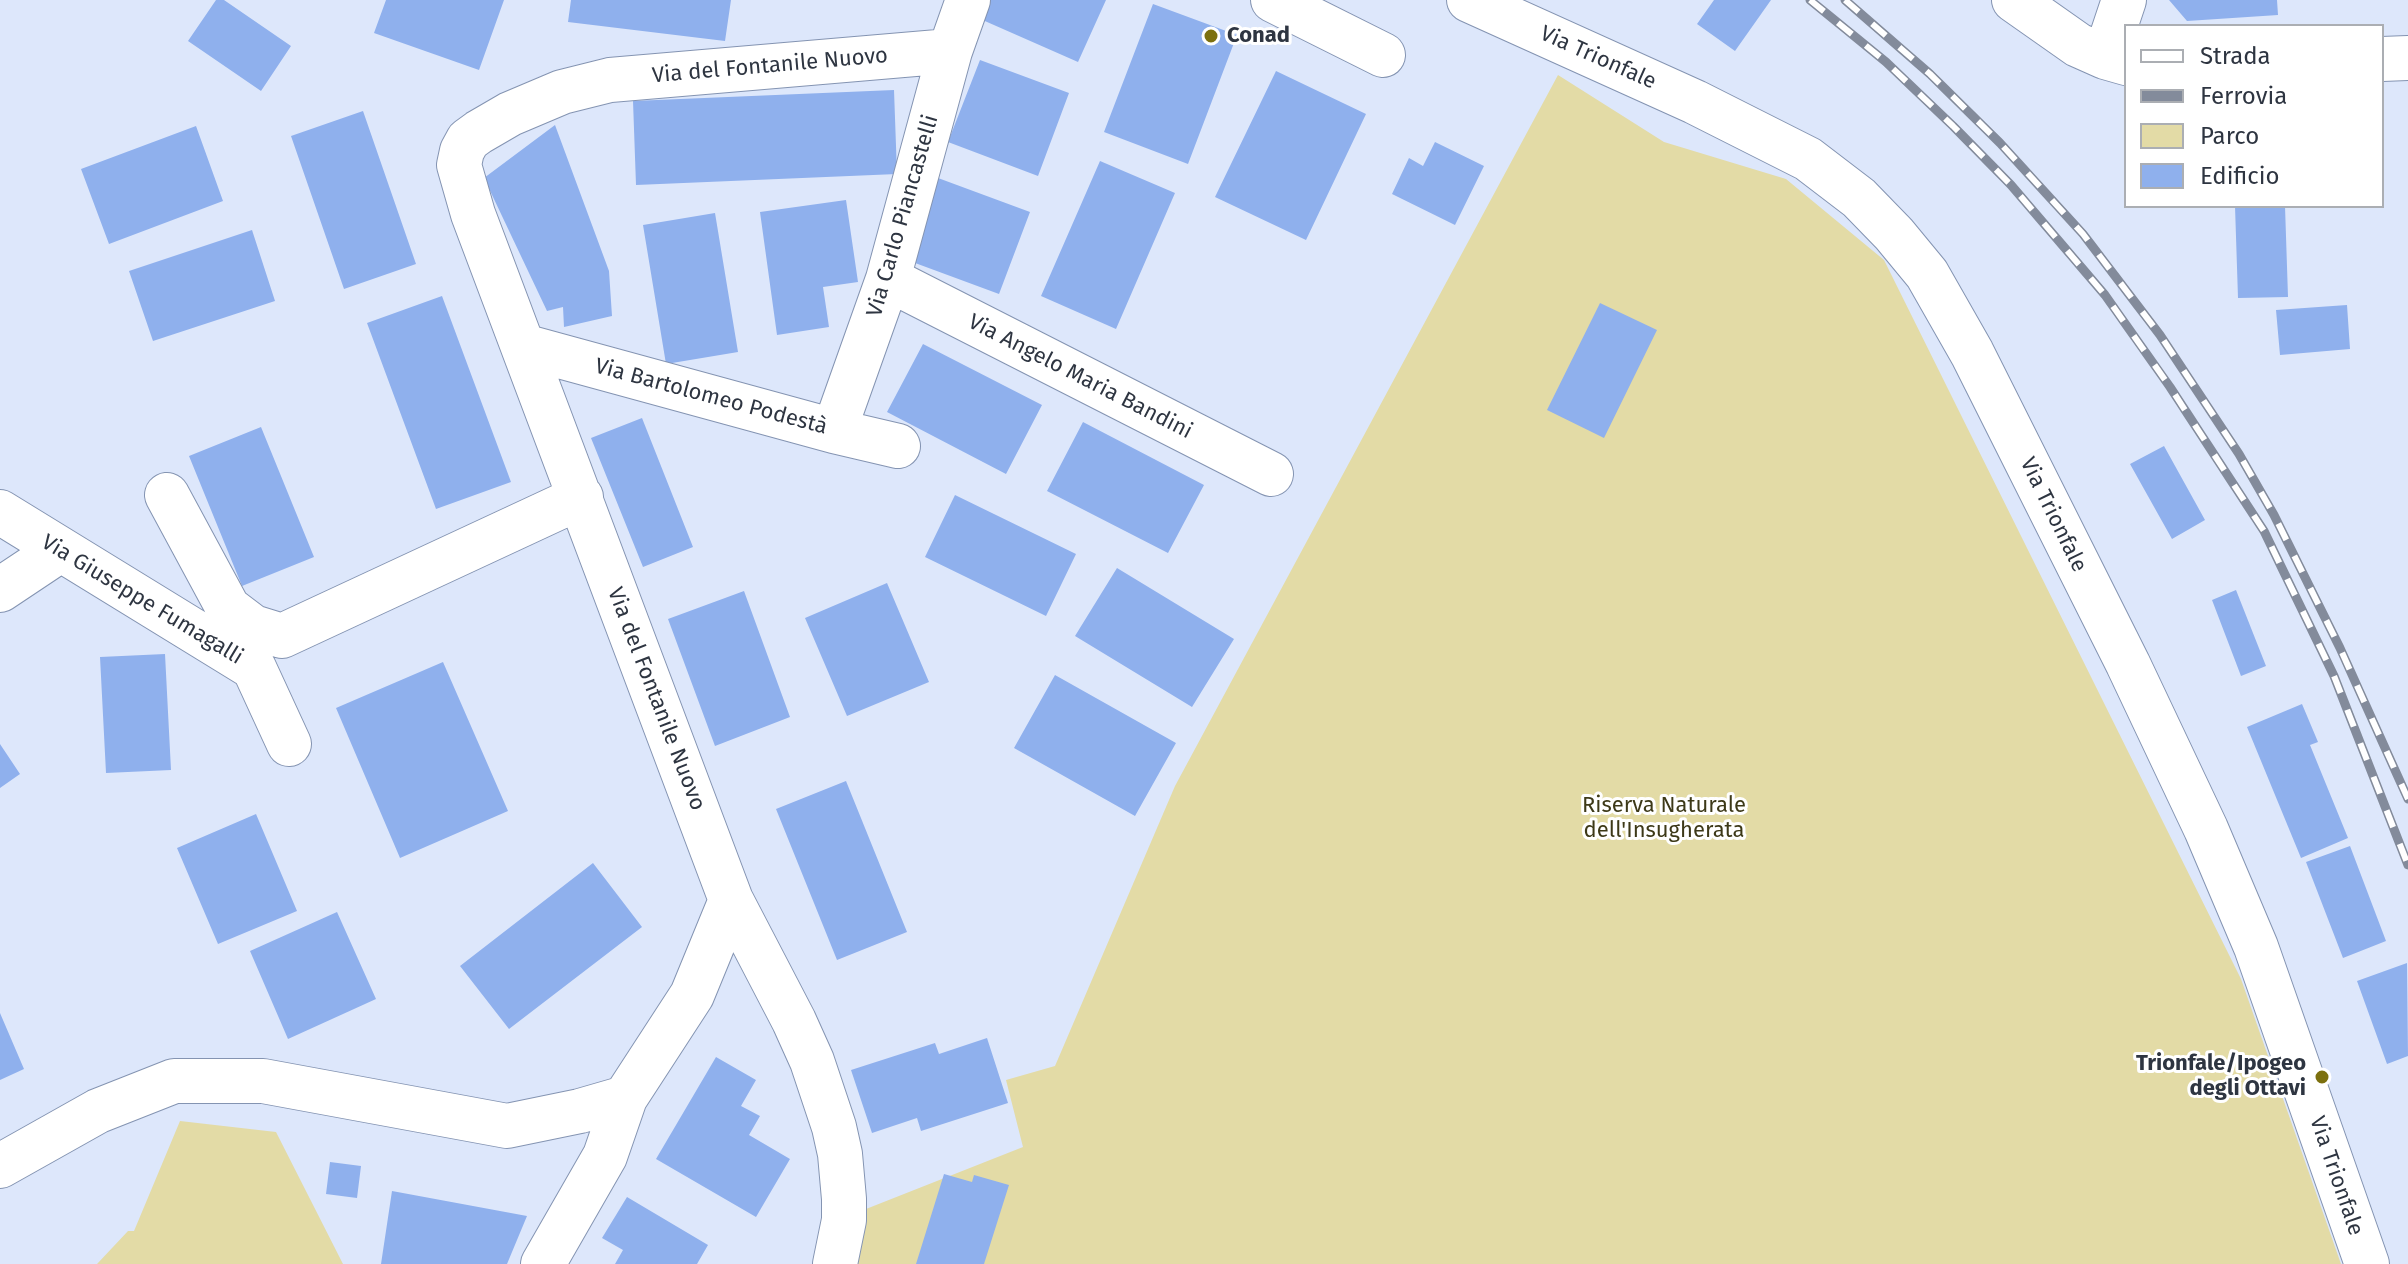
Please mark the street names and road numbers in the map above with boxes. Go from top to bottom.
street label: Via Trionfale [1536,21,1660,95]
street label: Via del Fontanile Nuovo [651,43,889,89]
street label: Via Carlo Piancastelli [862,112,944,320]
street label: Via Angelo Maria Bandini [963,309,1197,445]
street label: Via Bartolomeo Podestà [592,353,830,441]
street label: Via Trionfale [2014,453,2092,577]
street label: Via Giuseppe Fumagalli [36,529,248,671]
street label: Via del Fontanile Nuovo [601,584,711,814]
street label: Via Trionfale [2303,1113,2369,1239]

